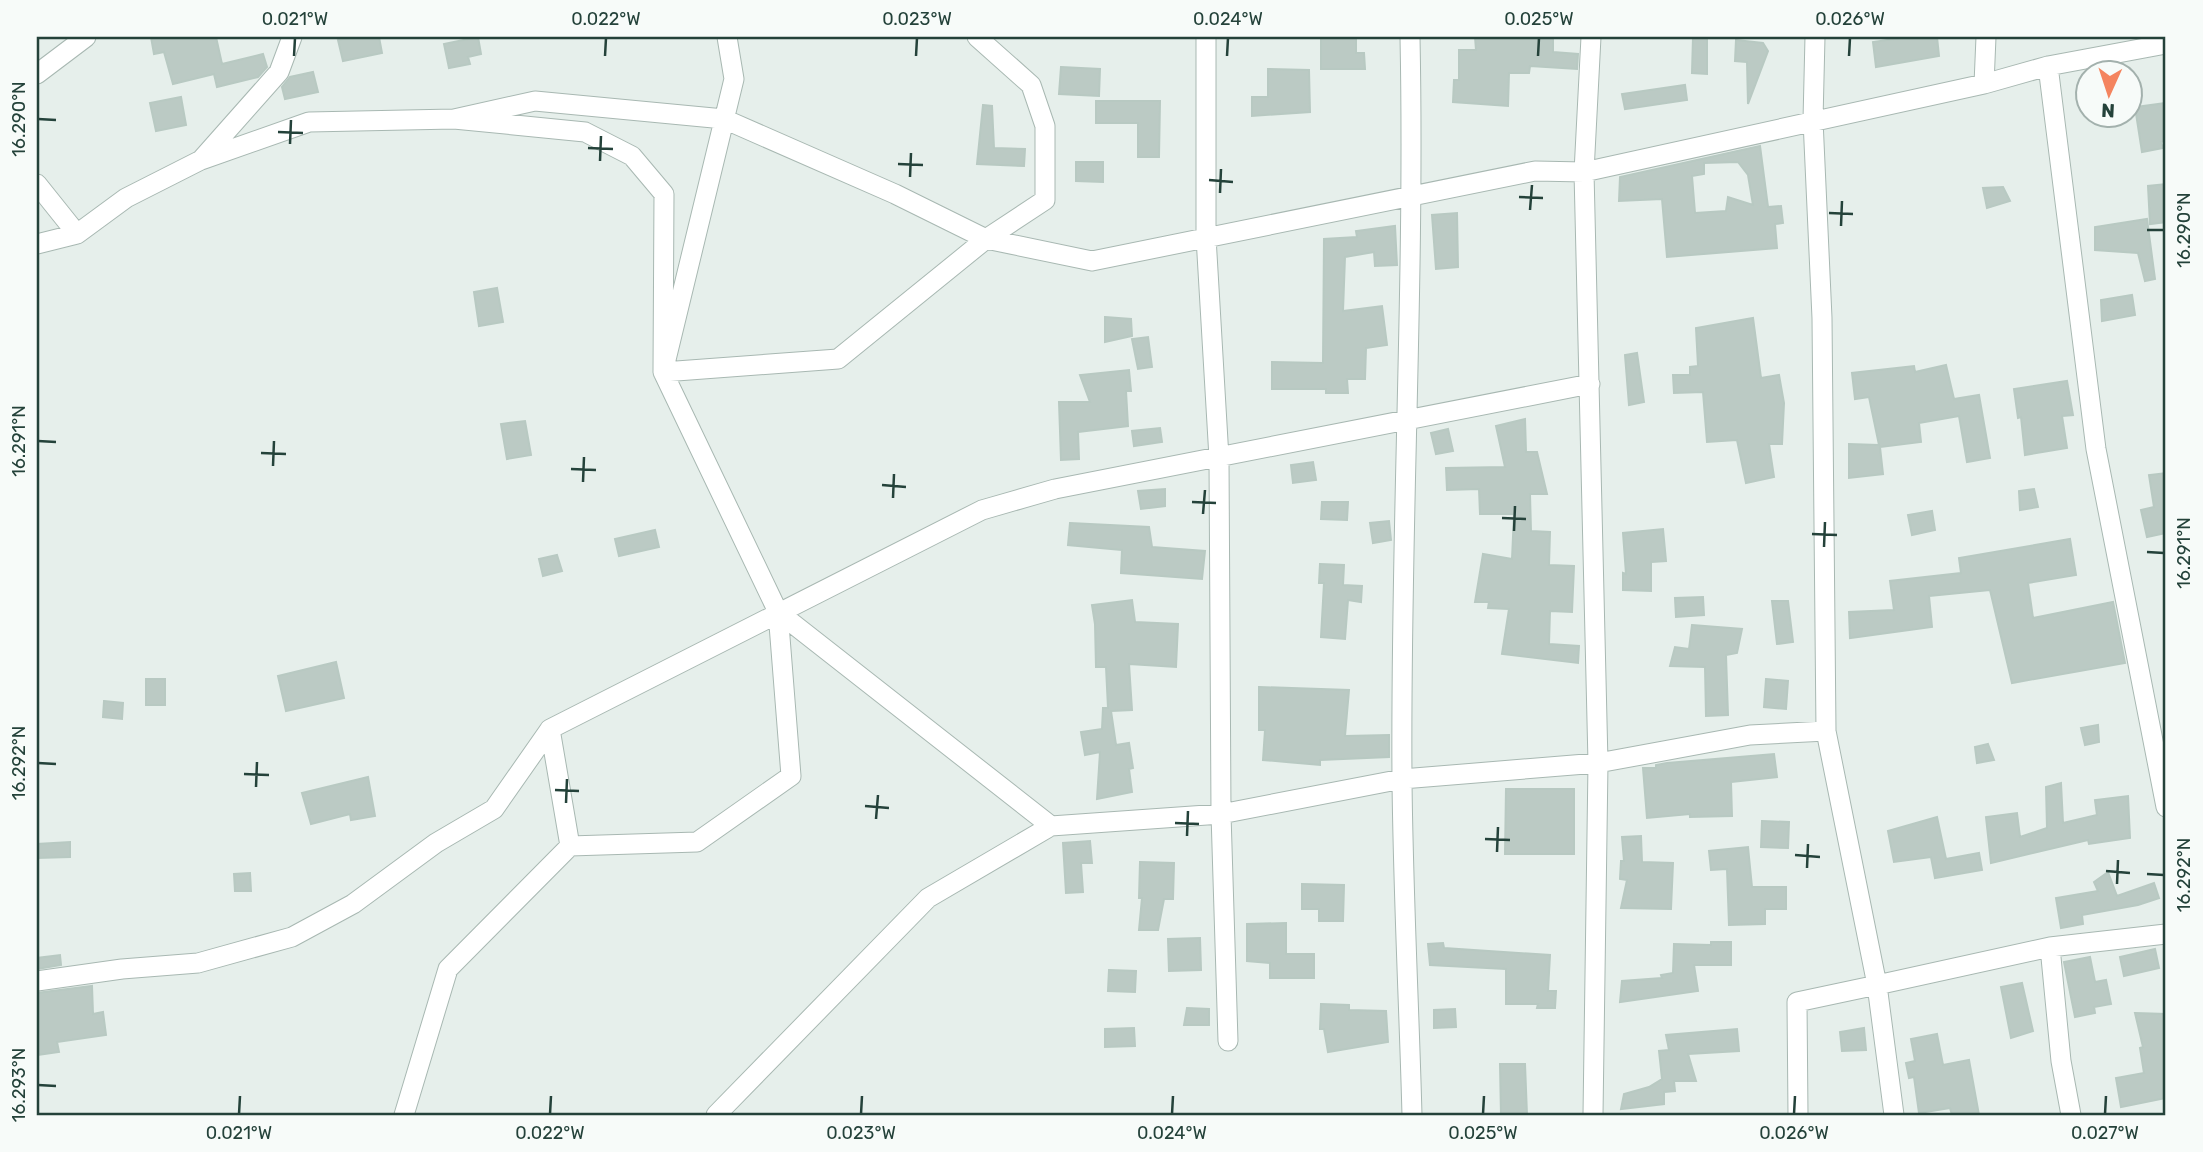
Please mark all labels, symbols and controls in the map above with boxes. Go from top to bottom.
text: 0.021°W [262,8,328,30]
text: 0.022°W [571,8,641,30]
text: 0.023°W [882,8,952,30]
text: 0.024°W [1193,8,1263,30]
text: 0.025°W [1504,8,1574,30]
text: 0.026°W [1815,8,1885,30]
north arrow [2074,60,2144,130]
text: 16.290°N [8,81,30,157]
text: N [2101,99,2116,122]
text: 16.290°N [2173,192,2195,268]
text: 16.291°N [8,405,30,477]
text: 16.291°N [2173,517,2195,589]
text: 16.292°N [8,726,30,800]
text: 16.292°N [2173,838,2195,912]
text: 16.293°N [8,1048,30,1122]
text: 0.021°W [206,1122,272,1144]
text: 0.022°W [515,1122,585,1144]
text: 0.023°W [826,1122,896,1144]
text: 0.024°W [1137,1122,1207,1144]
text: 0.025°W [1448,1122,1518,1144]
text: 0.026°W [1759,1122,1829,1144]
text: 0.027°W [2071,1122,2139,1144]

